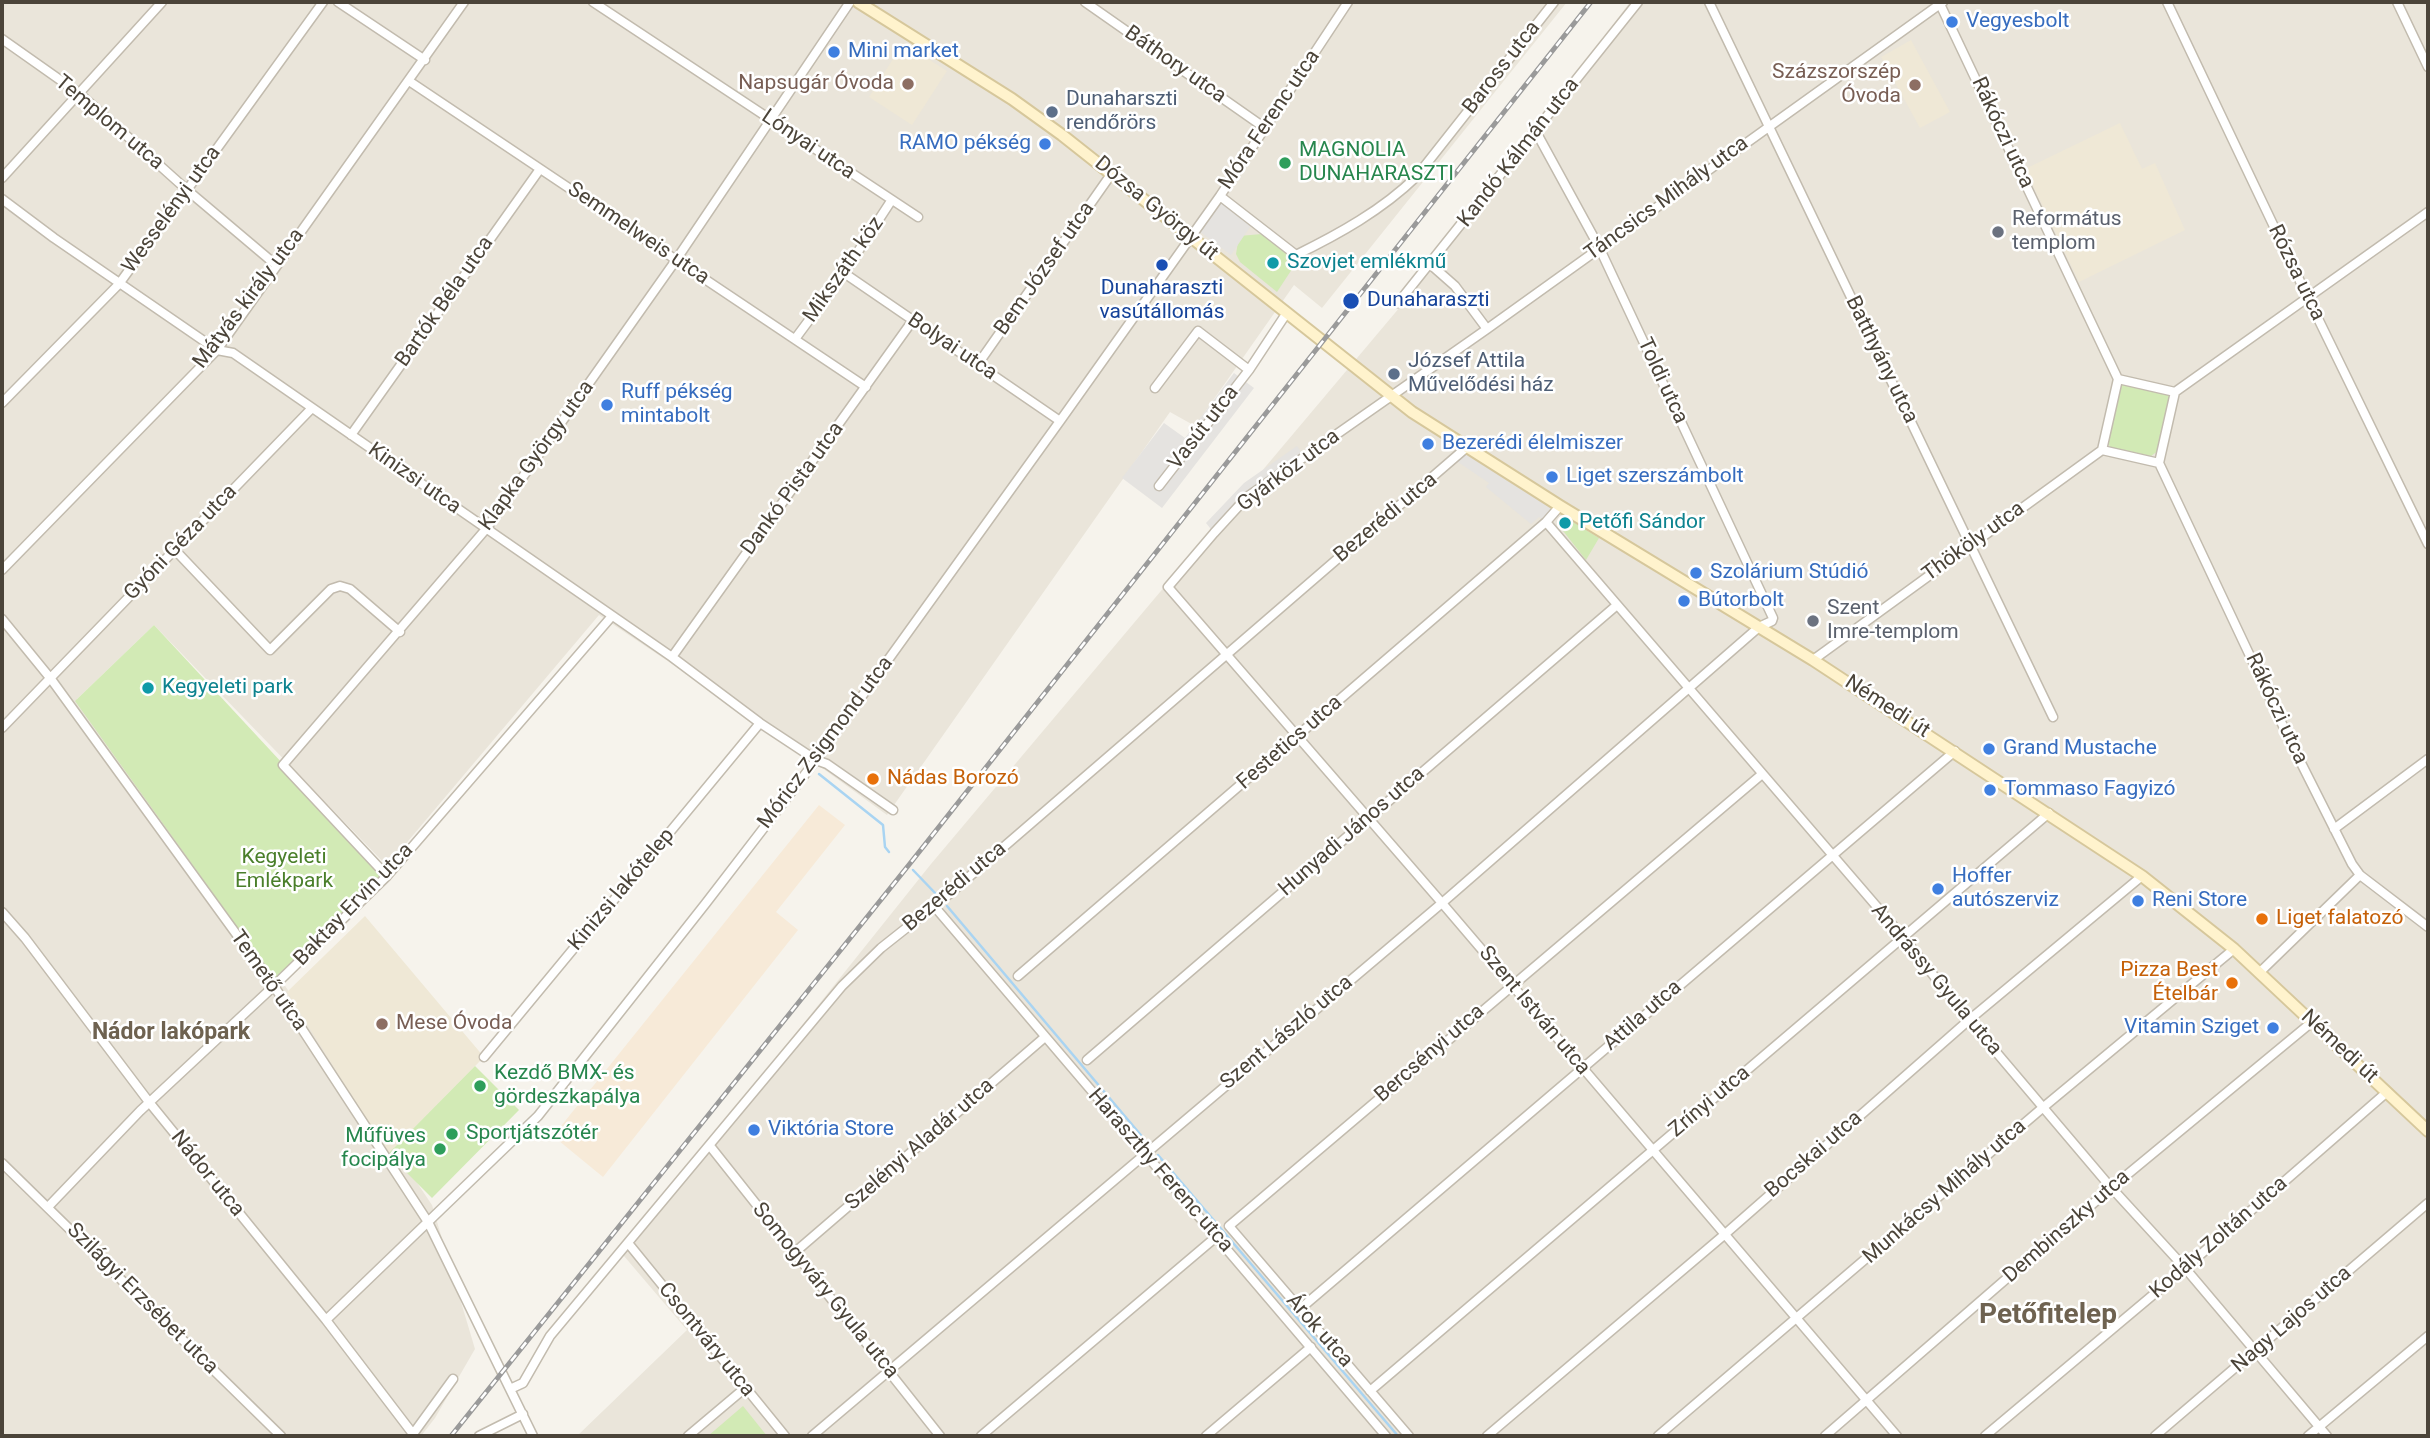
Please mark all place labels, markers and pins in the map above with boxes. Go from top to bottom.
place label: Vegyesbolt [1966,9,2069,35]
marker: Vegyesbolt [1944,14,1960,30]
place label: Mini market [848,39,959,65]
marker: Mini market [826,44,842,60]
place label: Százszorszép Óvoda [1772,60,1901,110]
place label: Napsugár Óvoda [738,71,894,97]
marker: Napsugár Óvoda [900,76,916,92]
marker: Százszorszép Óvoda [1907,77,1923,93]
place label: Dunaharszti rendőrörs [1066,87,1178,137]
marker: Dunaharszti rendőrörs [1044,104,1060,120]
place label: RAMO pékség [899,131,1031,157]
marker: RAMO pékség [1037,136,1053,152]
place label: MAGNOLIA DUNAHARASZTI [1299,138,1454,188]
marker: MAGNOLIA DUNAHARASZTI [1277,155,1293,171]
place label: Református templom [2012,207,2122,257]
marker: Református templom [1990,224,2006,240]
place label: Szovjet emlékmű [1287,250,1446,276]
marker: Szovjet emlékmű [1265,255,1281,271]
marker: Dunaharaszti vasútállomás [1154,257,1170,273]
place label: Dunaharaszti vasútállomás [1099,276,1225,326]
place label: Dunaharaszti [1367,288,1490,314]
marker: Dunaharaszti [1341,291,1361,311]
place label: József Attila Művelődési ház [1408,349,1554,399]
marker: József Attila Művelődési ház [1386,366,1402,382]
place label: Ruff pékség mintabolt [621,380,733,430]
marker: Ruff pékség mintabolt [599,397,615,413]
place label: Bezerédi élelmiszer [1442,431,1623,457]
marker: Bezerédi élelmiszer [1420,436,1436,452]
place label: Liget szerszámbolt [1566,464,1744,490]
marker: Liget szerszámbolt [1544,469,1560,485]
place label: Petőfi Sándor [1579,510,1705,536]
marker: Petőfi Sándor [1557,515,1573,531]
place label: Szolárium Stúdió [1710,560,1868,586]
marker: Szolárium Stúdió [1688,565,1704,581]
place label: Bútorbolt [1698,588,1784,614]
marker: Bútorbolt [1676,593,1692,609]
place label: Szent Imre-templom [1827,596,1959,646]
marker: Szent Imre-templom [1805,613,1821,629]
place label: Kegyeleti park [162,675,293,701]
marker: Kegyeleti park [140,680,156,696]
place label: Grand Mustache [2003,736,2157,762]
marker: Grand Mustache [1981,741,1997,757]
place label: Nádas Borozó [887,766,1019,792]
marker: Nádas Borozó [865,771,881,787]
place label: Tommaso Fagyizó [2004,777,2176,803]
marker: Tommaso Fagyizó [1982,782,1998,798]
place label: Hoffer autószerviz [1952,864,2059,914]
marker: Hoffer autószerviz [1930,881,1946,897]
place label: Reni Store [2152,888,2247,914]
marker: Reni Store [2130,893,2146,909]
place label: Liget falatozó [2276,906,2403,932]
marker: Liget falatozó [2254,911,2270,927]
place label: Pizza Best Ételbár [2120,958,2218,1008]
marker: Pizza Best Ételbár [2224,975,2240,991]
place label: Mese Óvoda [396,1011,512,1037]
place label: Vitamin Sziget [2124,1015,2259,1041]
marker: Mese Óvoda [374,1016,390,1032]
marker: Vitamin Sziget [2265,1020,2281,1036]
place label: Kezdő BMX- és gördeszkapálya [494,1061,641,1111]
marker: Kezdő BMX- és gördeszkapálya [472,1078,488,1094]
place label: Viktória Store [768,1117,894,1143]
place label: Sportjátszótér [466,1121,598,1147]
marker: Viktória Store [746,1122,762,1138]
place label: Műfüves focipálya [341,1124,426,1174]
marker: Sportjátszótér [444,1126,460,1142]
marker: Műfüves focipálya [432,1141,448,1157]

